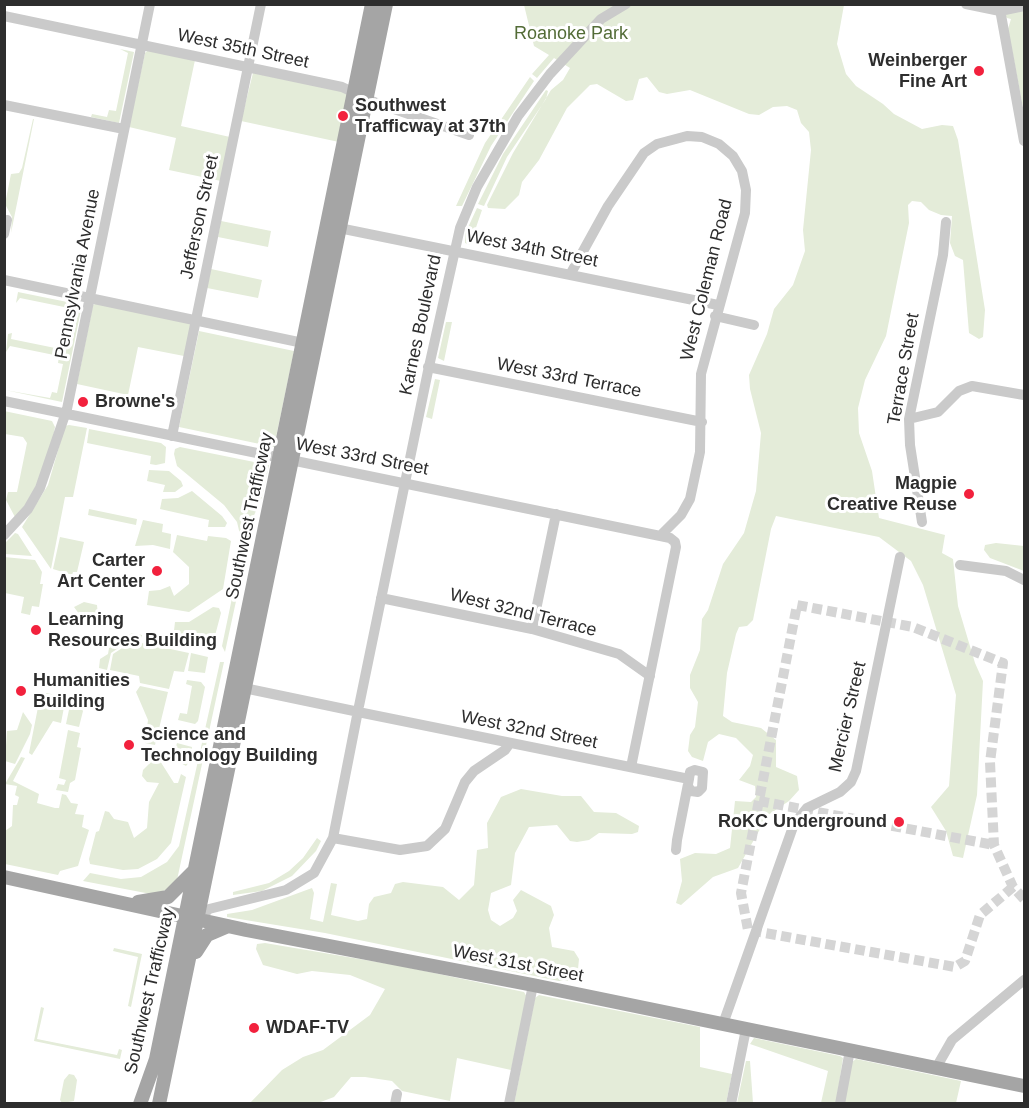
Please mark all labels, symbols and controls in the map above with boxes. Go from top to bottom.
park label: Roanoke Park [514,23,628,45]
street label: West 35th Street [175,25,311,73]
place label: Weinberger Fine Art [868,50,967,92]
marker: Weinberger Fine Art [972,64,986,78]
place label: Southwest Trafficway at 37th [355,95,506,138]
marker: Southwest Trafficway at 37th [336,109,350,123]
street label: Jefferson Street [176,153,224,281]
street label: Pennsylvania Avenue [51,187,105,361]
street label: West Coleman Road [676,197,738,363]
street label: West 34th Street [464,226,600,272]
street label: Karnes Boulevard [396,253,446,397]
street label: Terrace Street [884,311,924,427]
street label: West 33rd Terrace [495,353,643,403]
place label: Browne's [95,391,175,413]
marker: Browne's [76,395,90,409]
street label: Southwest Trafficway [222,431,278,601]
street label: West 33rd Street [294,434,430,480]
place label: Magpie Creative Reuse [827,473,957,516]
marker: Magpie Creative Reuse [962,487,976,501]
place label: Carter Art Center [57,550,145,592]
marker: Carter Art Center [150,564,164,578]
street label: West 32nd Terrace [447,584,599,642]
place label: Learning Resources Building [48,609,217,652]
marker: Learning Resources Building [29,623,43,637]
street label: Mercier Street [825,660,871,774]
place label: Humanities Building [33,670,130,712]
marker: Humanities Building [14,684,28,698]
street label: West 32nd Street [459,706,599,754]
place label: Science and Technology Building [141,724,318,766]
marker: Science and Technology Building [122,738,136,752]
place label: RoKC Underground [718,811,887,833]
marker: RoKC Underground [892,815,906,829]
street label: Southwest Trafficway [120,906,180,1076]
street label: West 31st Street [451,941,585,987]
place label: WDAF-TV [266,1017,349,1039]
marker: WDAF-TV [247,1021,261,1035]

